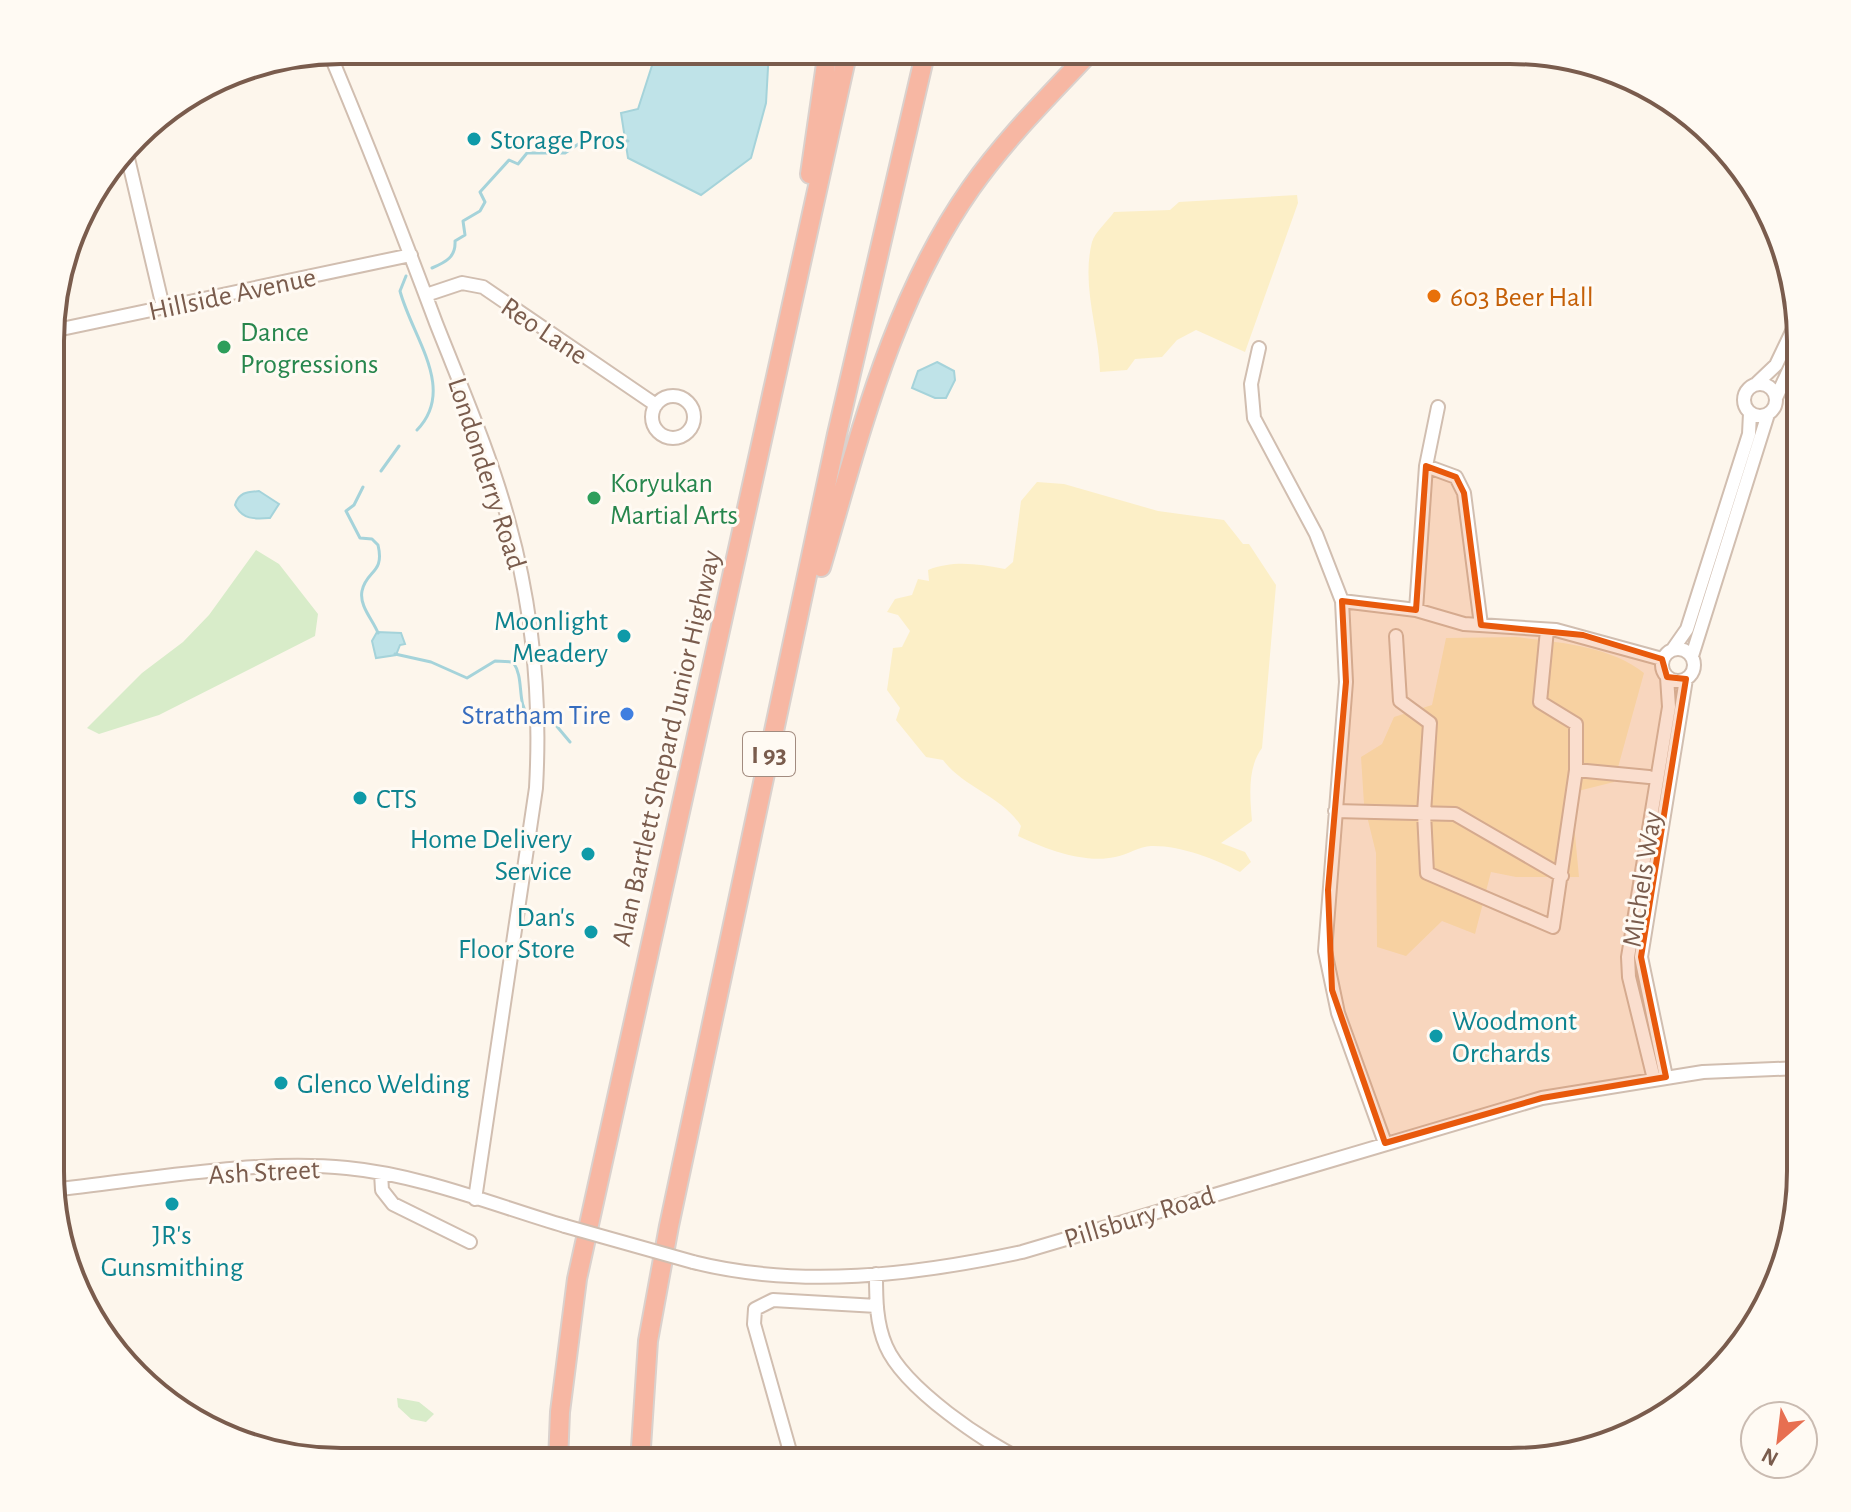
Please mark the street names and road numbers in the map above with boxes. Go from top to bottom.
street label: Hillside Avenue [146,264,319,326]
street label: Reo Lane [496,293,592,371]
street label: Londonderry Road [442,374,530,573]
street label: Alan Bartlett Shepard Junior Highway [608,548,726,949]
road number: I 93 [743,732,795,776]
street label: Michels Way [1618,809,1668,949]
street label: Ash Street [208,1156,321,1190]
street label: Pillsbury Road [1061,1182,1218,1254]

